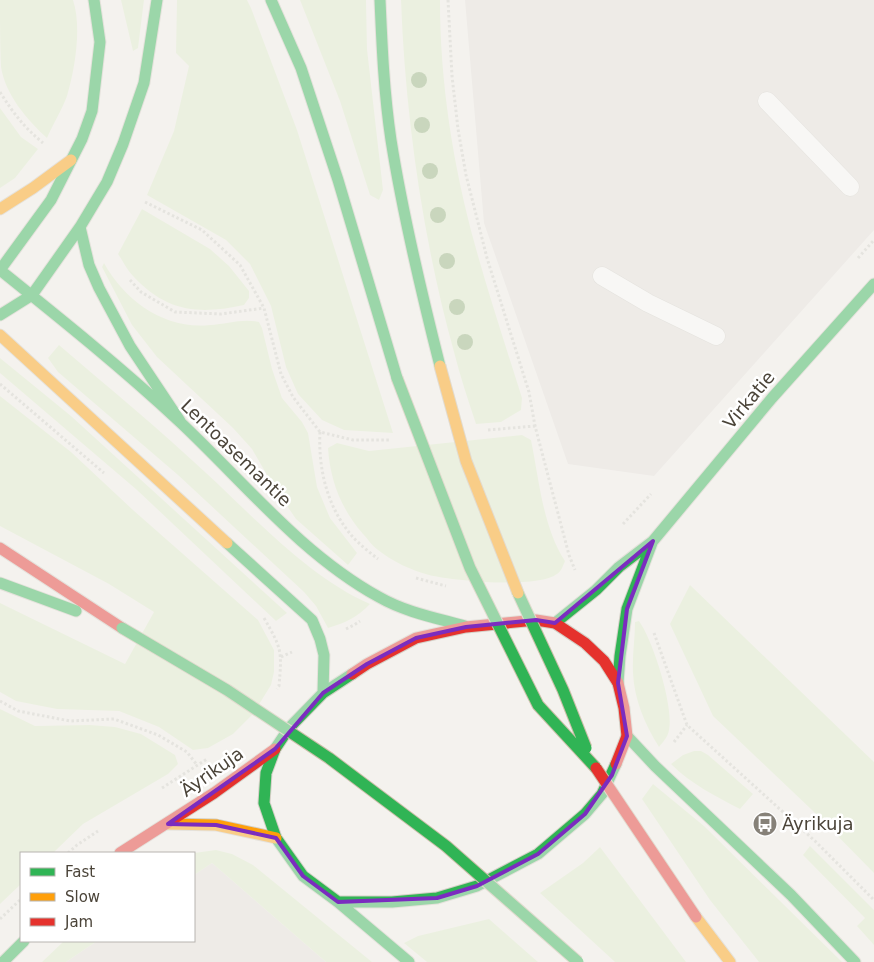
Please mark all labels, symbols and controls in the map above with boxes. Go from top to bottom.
street label: Virkatie [719,367,779,433]
street label: Lentoasemantie [177,395,296,511]
street label: Äyrikuja [176,742,247,801]
bus stop icon: Äyrikuja [752,811,778,837]
place label: Äyrikuja [782,813,853,834]
legend [20,852,195,942]
text: Fast [65,863,95,881]
text: Slow [65,888,100,906]
text: Jam [64,913,93,931]

